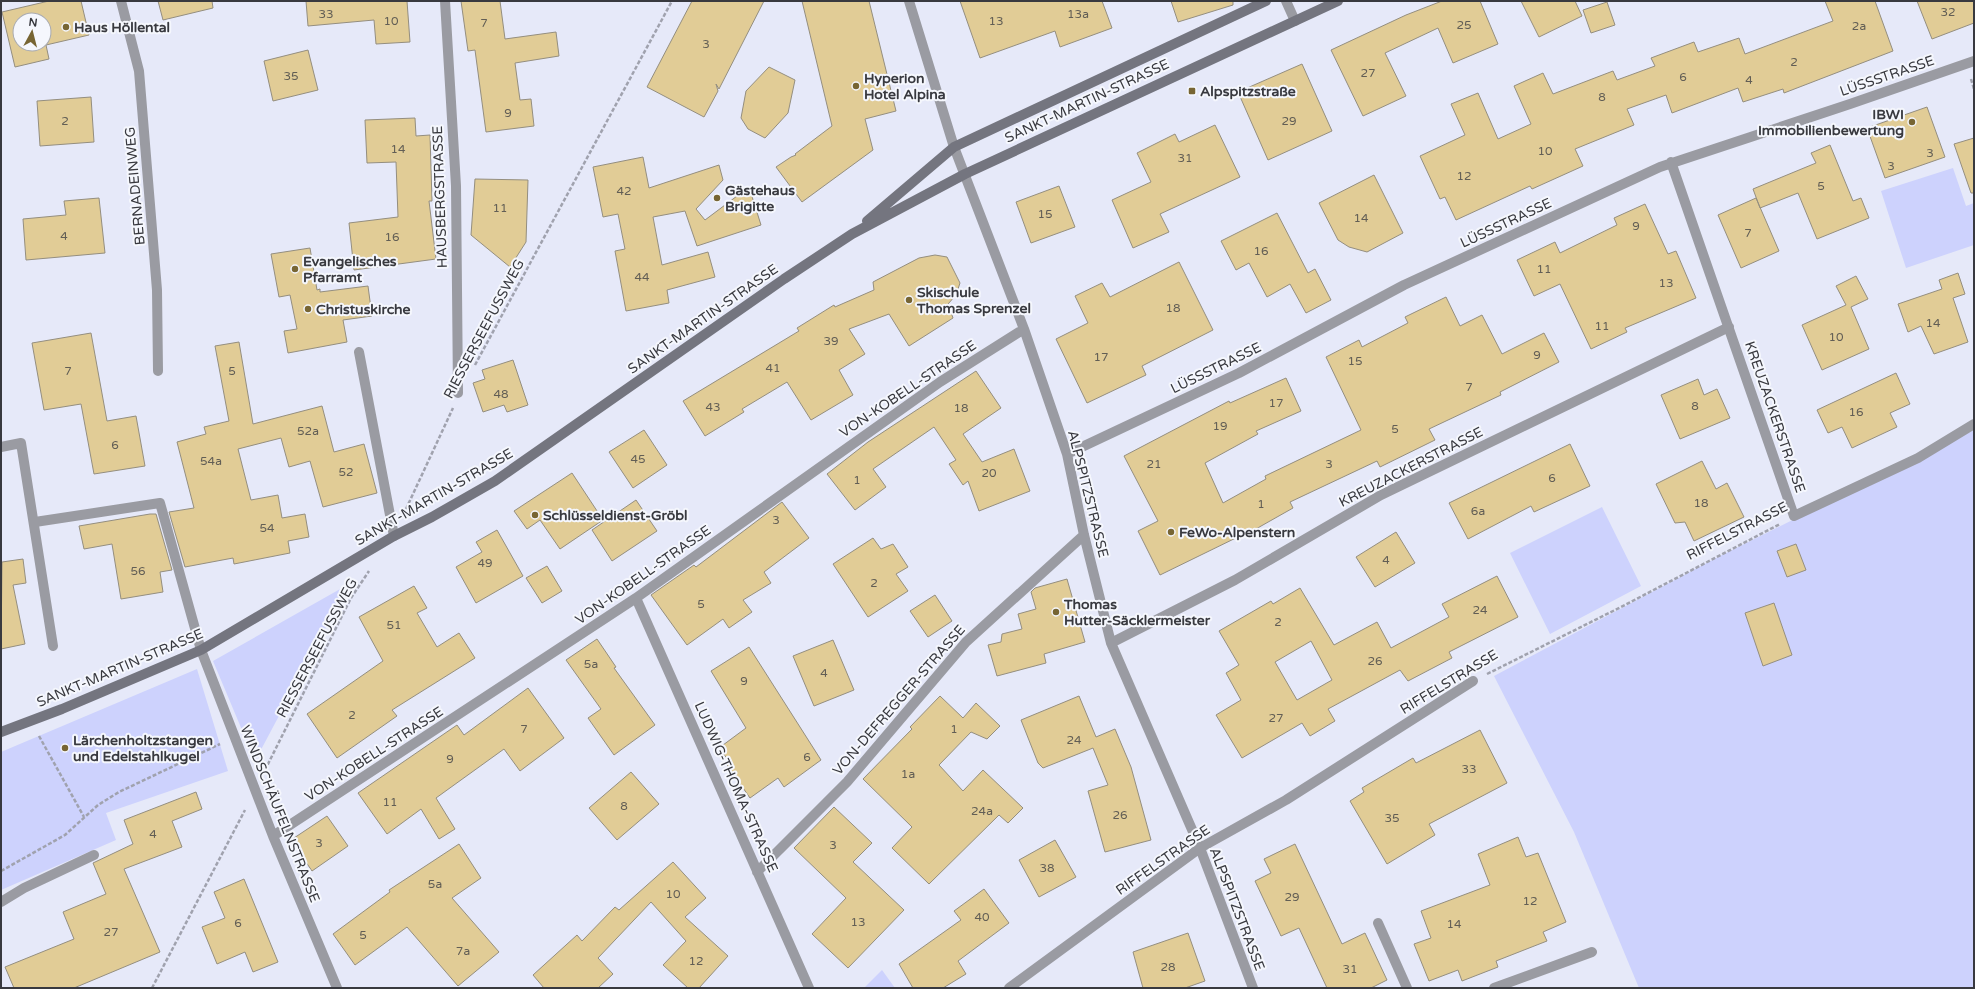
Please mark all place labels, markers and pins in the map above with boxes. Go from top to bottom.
place label: Haus Höllental [74,19,170,36]
marker: Haus Höllental [61,22,71,32]
place label: Hyperion Hotel Alpina [864,70,946,103]
marker: Hyperion Hotel Alpina [851,81,861,91]
place label: Alpspitzstraße [1200,83,1296,100]
marker: Alpspitzstraße [1187,86,1197,96]
place label: IBWI Immobilienbewertung [1758,106,1904,139]
marker: IBWI Immobilienbewertung [1907,117,1917,127]
place label: Gästehaus Brigitte [725,182,795,215]
marker: Gästehaus Brigitte [712,193,722,203]
place label: Evangelisches Pfarramt [303,253,397,286]
marker: Evangelisches Pfarramt [290,264,300,274]
place label: Skischule Thomas Sprenzel [916,284,1031,317]
marker: Skischule Thomas Sprenzel [904,295,914,305]
place label: Christuskirche [316,301,411,318]
marker: Christuskirche [303,304,313,314]
place label: Schlüsseldienst-Gröbl [543,507,688,524]
marker: Schlüsseldienst-Gröbl [530,510,540,520]
place label: FeWo-Alpenstern [1179,524,1295,541]
marker: FeWo-Alpenstern [1166,527,1176,537]
place label: Thomas Hutter-Säcklermeister [1063,596,1211,629]
marker: Thomas Hutter-Säcklermeister [1051,607,1061,617]
place label: Lärchenholtzstangen und Edelstahlkugel [73,732,213,765]
marker: Lärchenholtzstangen und Edelstahlkugel [60,743,70,753]

